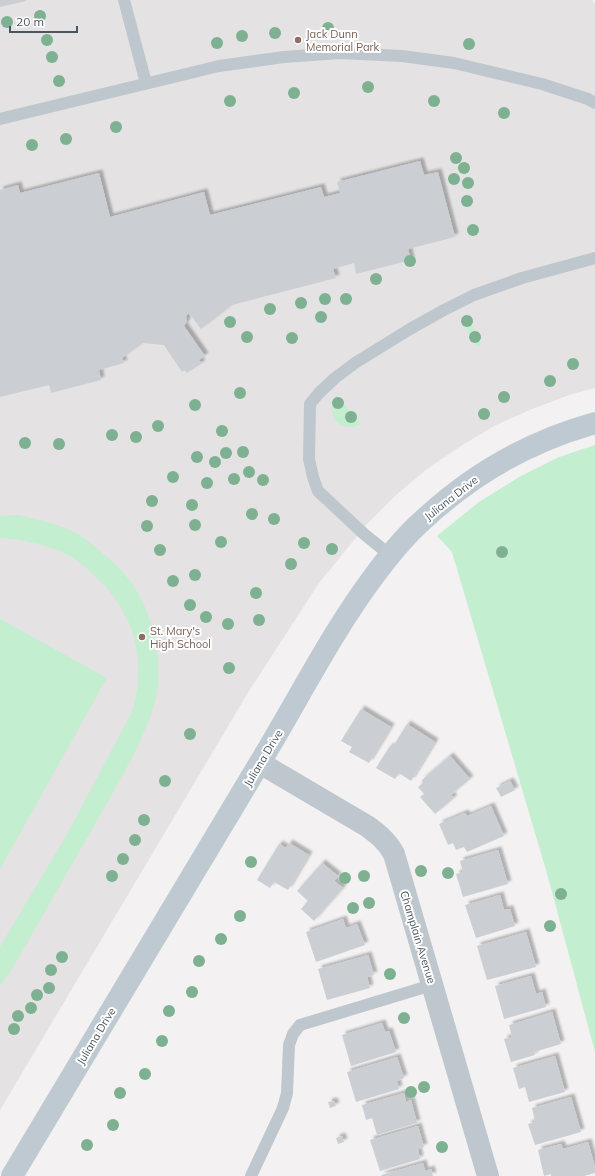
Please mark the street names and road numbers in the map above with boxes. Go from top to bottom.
street label: Juliana Drive [421,473,481,523]
street label: Juliana Drive [240,727,286,789]
street label: Champlain Avenue [397,889,439,985]
street label: Juliana Drive [73,1005,119,1067]

